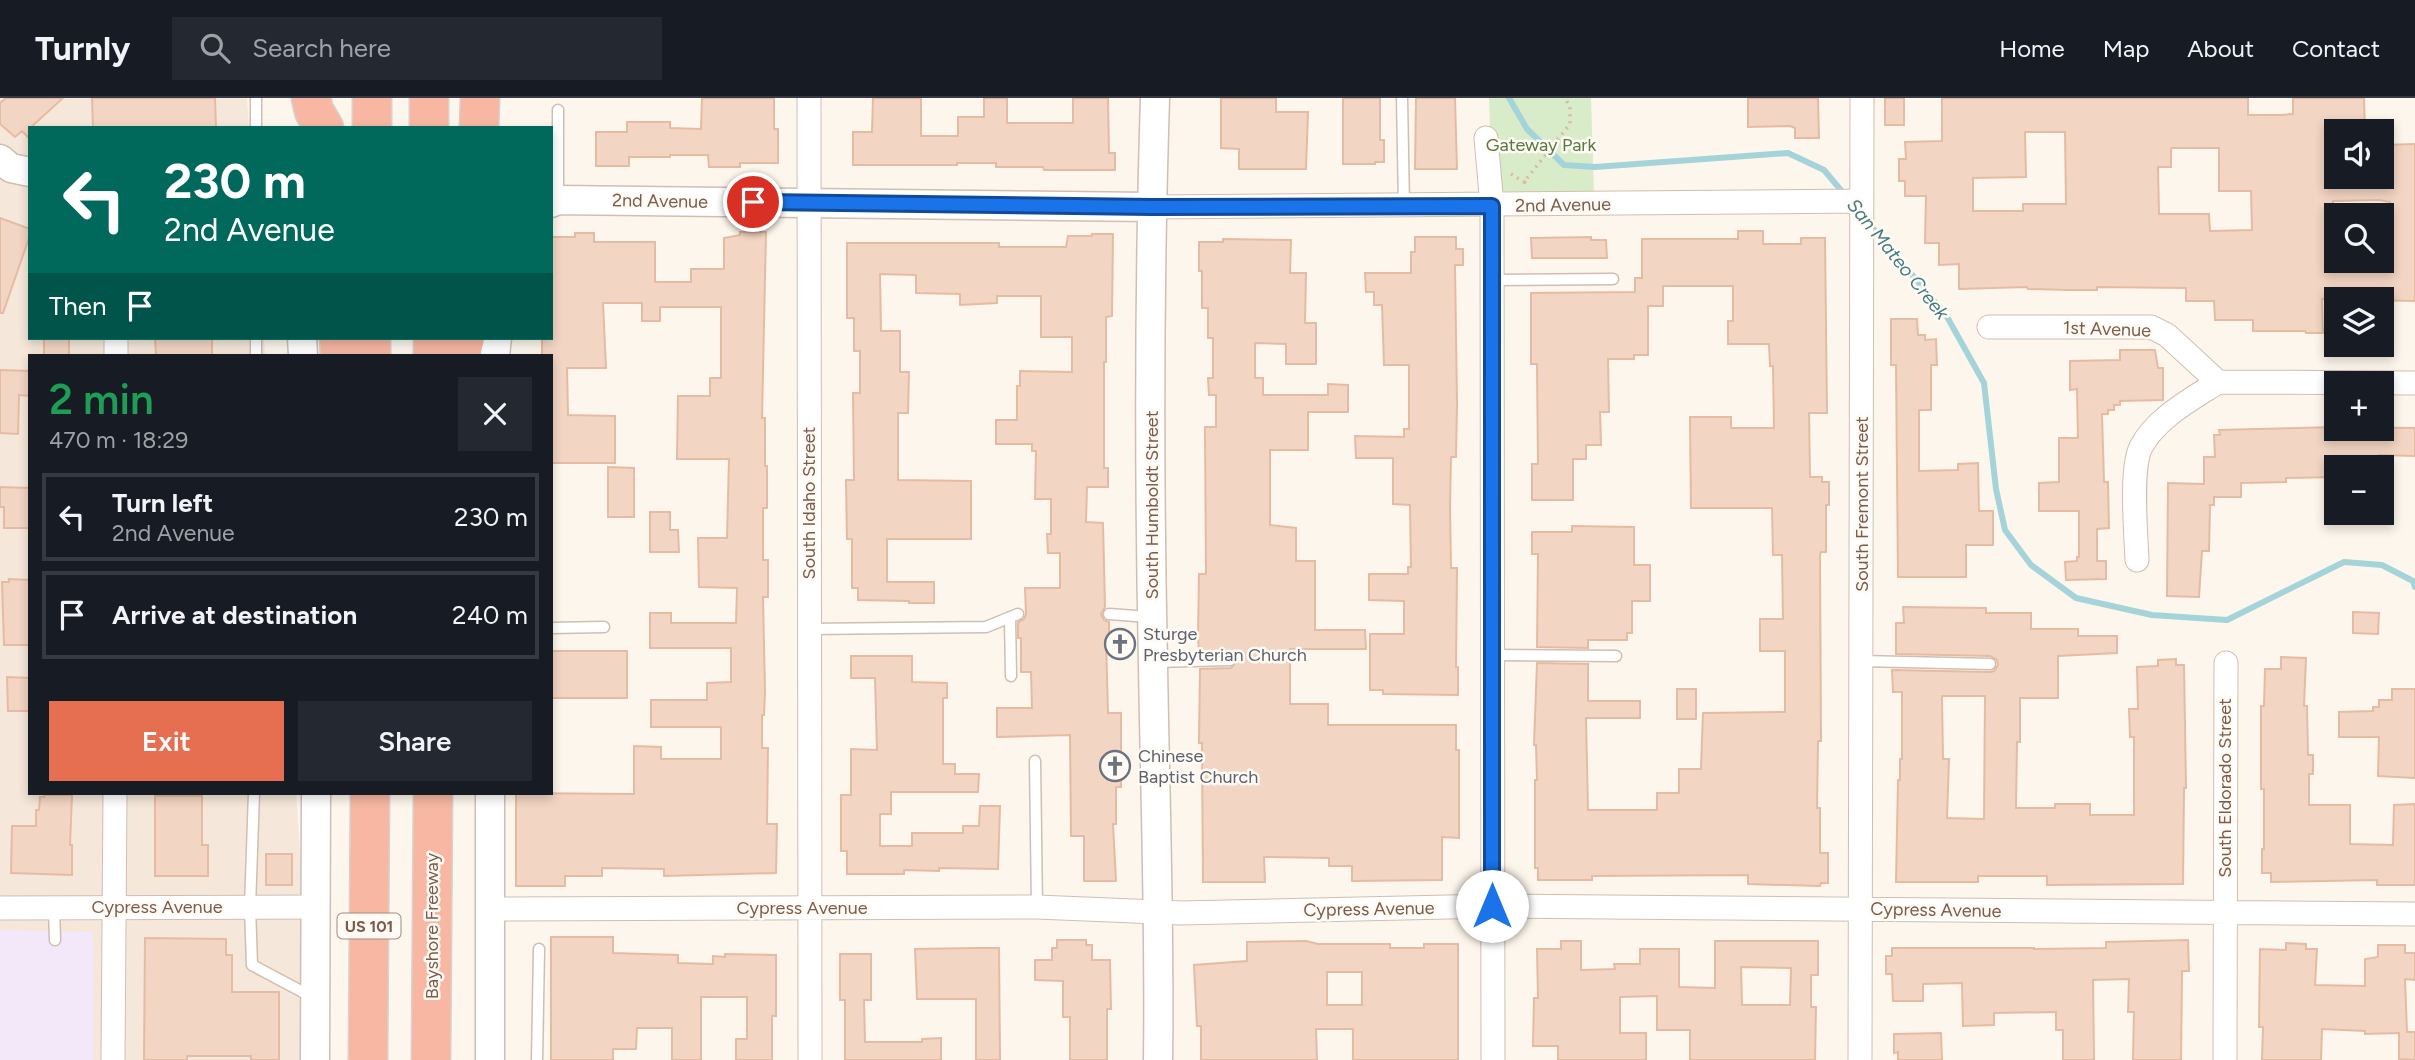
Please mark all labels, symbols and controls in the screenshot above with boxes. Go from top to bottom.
search box [172,17,662,80]
text: Turnly [35,29,130,68]
icon: search [196,29,234,67]
text: Search here [252,32,391,64]
text: Home [1999,34,2065,63]
text: Map [2103,34,2149,63]
text: About [2187,34,2254,63]
text: Contact [2292,34,2380,63]
map controls [2324,119,2394,525]
button: sound [2324,119,2394,189]
park label: Gateway Park [1486,134,1596,156]
text: 230 m [164,151,306,210]
icon: left [49,154,140,245]
pin [723,172,783,232]
icon: arrive [734,183,772,221]
street label: 2nd Avenue [612,189,708,213]
street label: 2nd Avenue [1515,193,1611,217]
water label: San Mateo Creek [1842,194,1954,325]
button: search [2324,203,2394,273]
text: 2nd Avenue [164,211,335,249]
icon: arrive [121,287,159,325]
button: layers [2324,287,2394,357]
text: Then [49,290,107,322]
street label: 1st Avenue [2063,316,2151,342]
button: + [2324,371,2394,441]
text: 2 min [49,374,154,425]
button: close [458,377,532,451]
street label: South Humboldt Street [1141,410,1163,599]
street label: South Fremont Street [1851,416,1873,592]
text: 470 m · 18:29 [49,426,188,454]
street label: South Idaho Street [798,426,820,579]
button: − [2324,455,2394,525]
text: Turn left [112,487,213,519]
icon: left [53,498,91,536]
text: 230 m [454,501,528,533]
text: 2nd Avenue [112,519,235,547]
icon: arrive [53,596,91,634]
text: Arrive at destination [112,599,357,631]
text: 240 m [452,599,528,631]
place label: Sturge Presbyterian Church [1143,623,1307,666]
church icon: Sturge Presbyterian Church [1103,627,1137,661]
street label: South Eldorado Street [2214,698,2236,878]
button: Exit [49,701,284,781]
button: Share [298,701,532,781]
place label: Chinese Baptist Church [1138,745,1258,788]
church icon: Chinese Baptist Church [1098,749,1132,783]
street label: Bayshore Freeway [421,852,443,999]
position arrow [1455,869,1529,943]
street label: Cypress Avenue [91,896,223,918]
street label: Cypress Avenue [736,897,868,919]
street label: Cypress Avenue [1303,897,1435,921]
street label: Cypress Avenue [1870,898,2002,922]
road number: US 101 [338,914,400,939]

